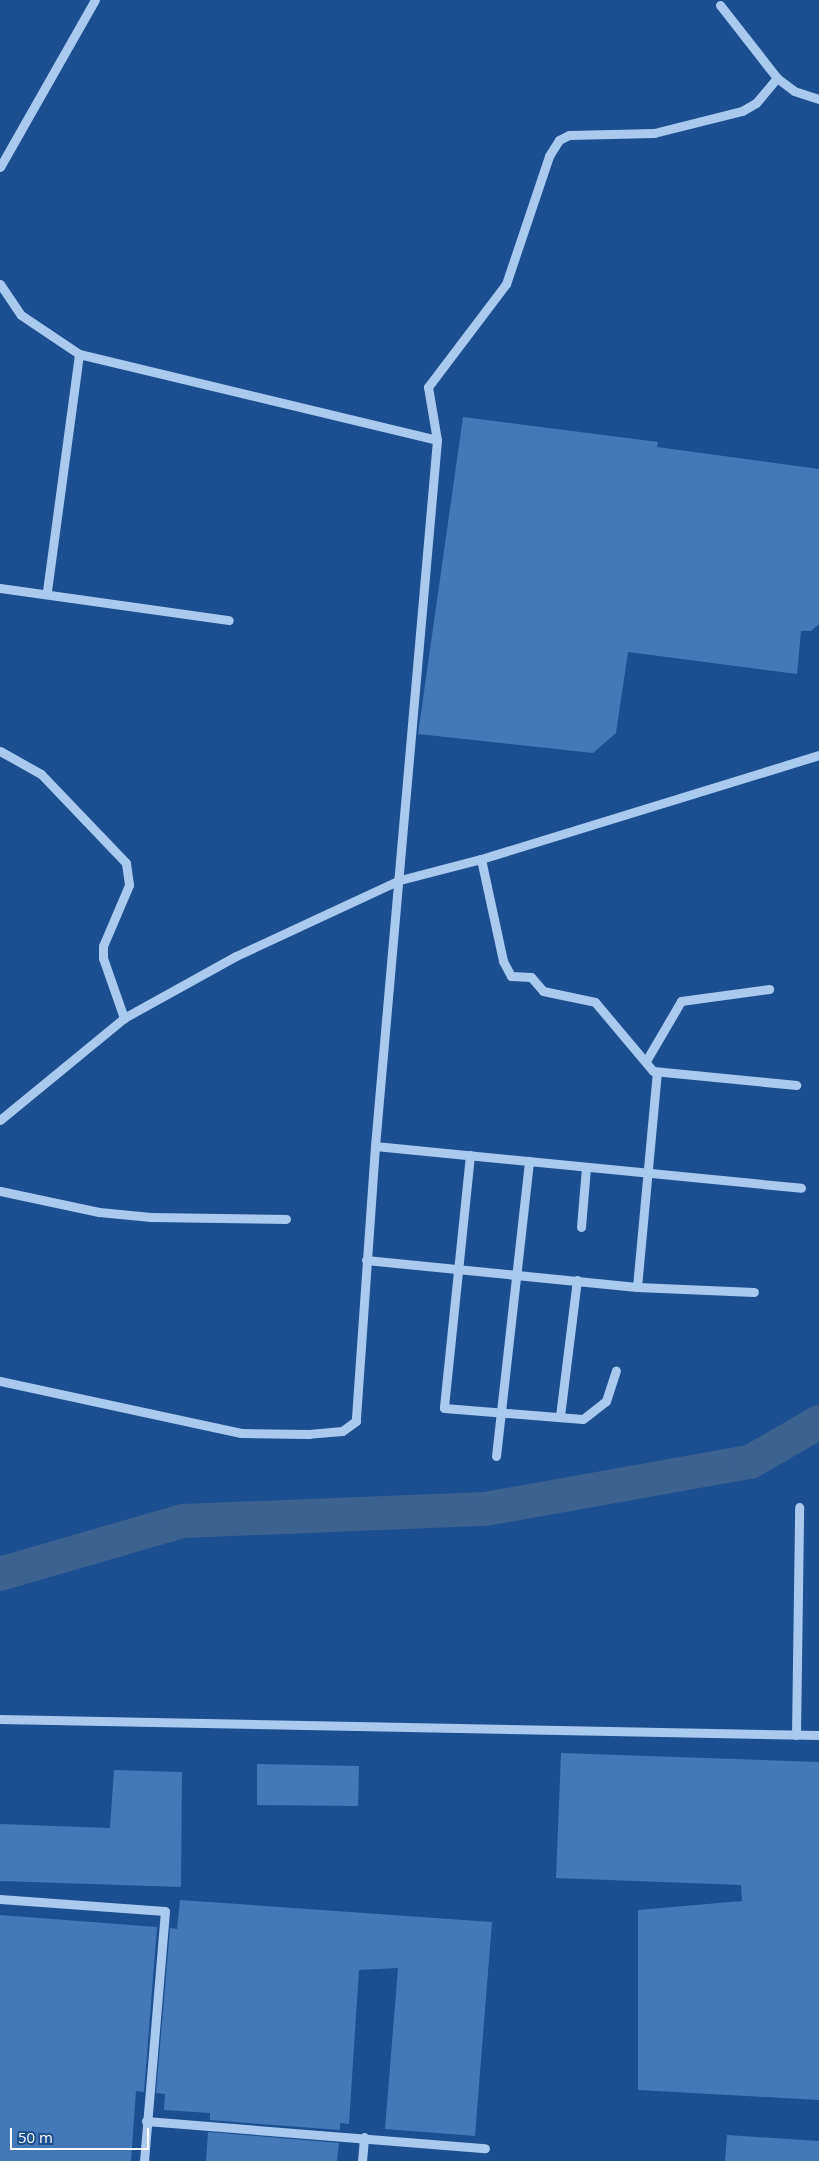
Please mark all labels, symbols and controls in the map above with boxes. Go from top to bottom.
scale bar [12,2118,151,2150]
text: 50 m [18,2127,53,2147]

